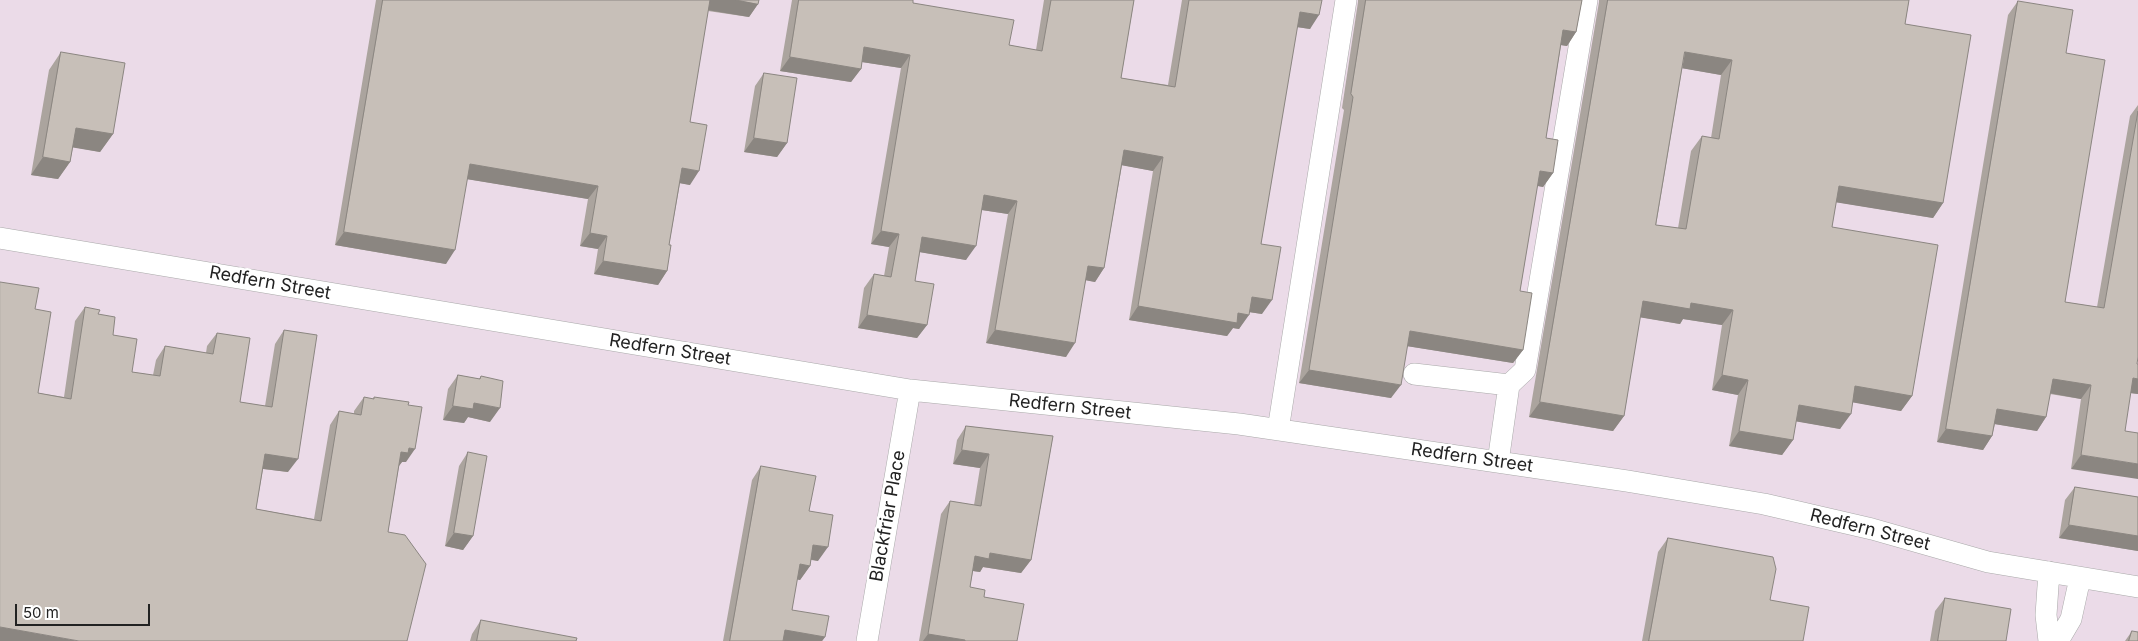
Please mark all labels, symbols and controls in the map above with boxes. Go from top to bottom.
street label: Redfern Street [208,262,332,304]
street label: Redfern Street [608,330,732,370]
street label: Redfern Street [1008,390,1132,424]
street label: Redfern Street [1410,439,1534,477]
street label: Blackfriar Place [866,449,910,583]
street label: Redfern Street [1808,505,1932,555]
scale bar [18,594,152,626]
text: 50 m [23,603,59,622]

